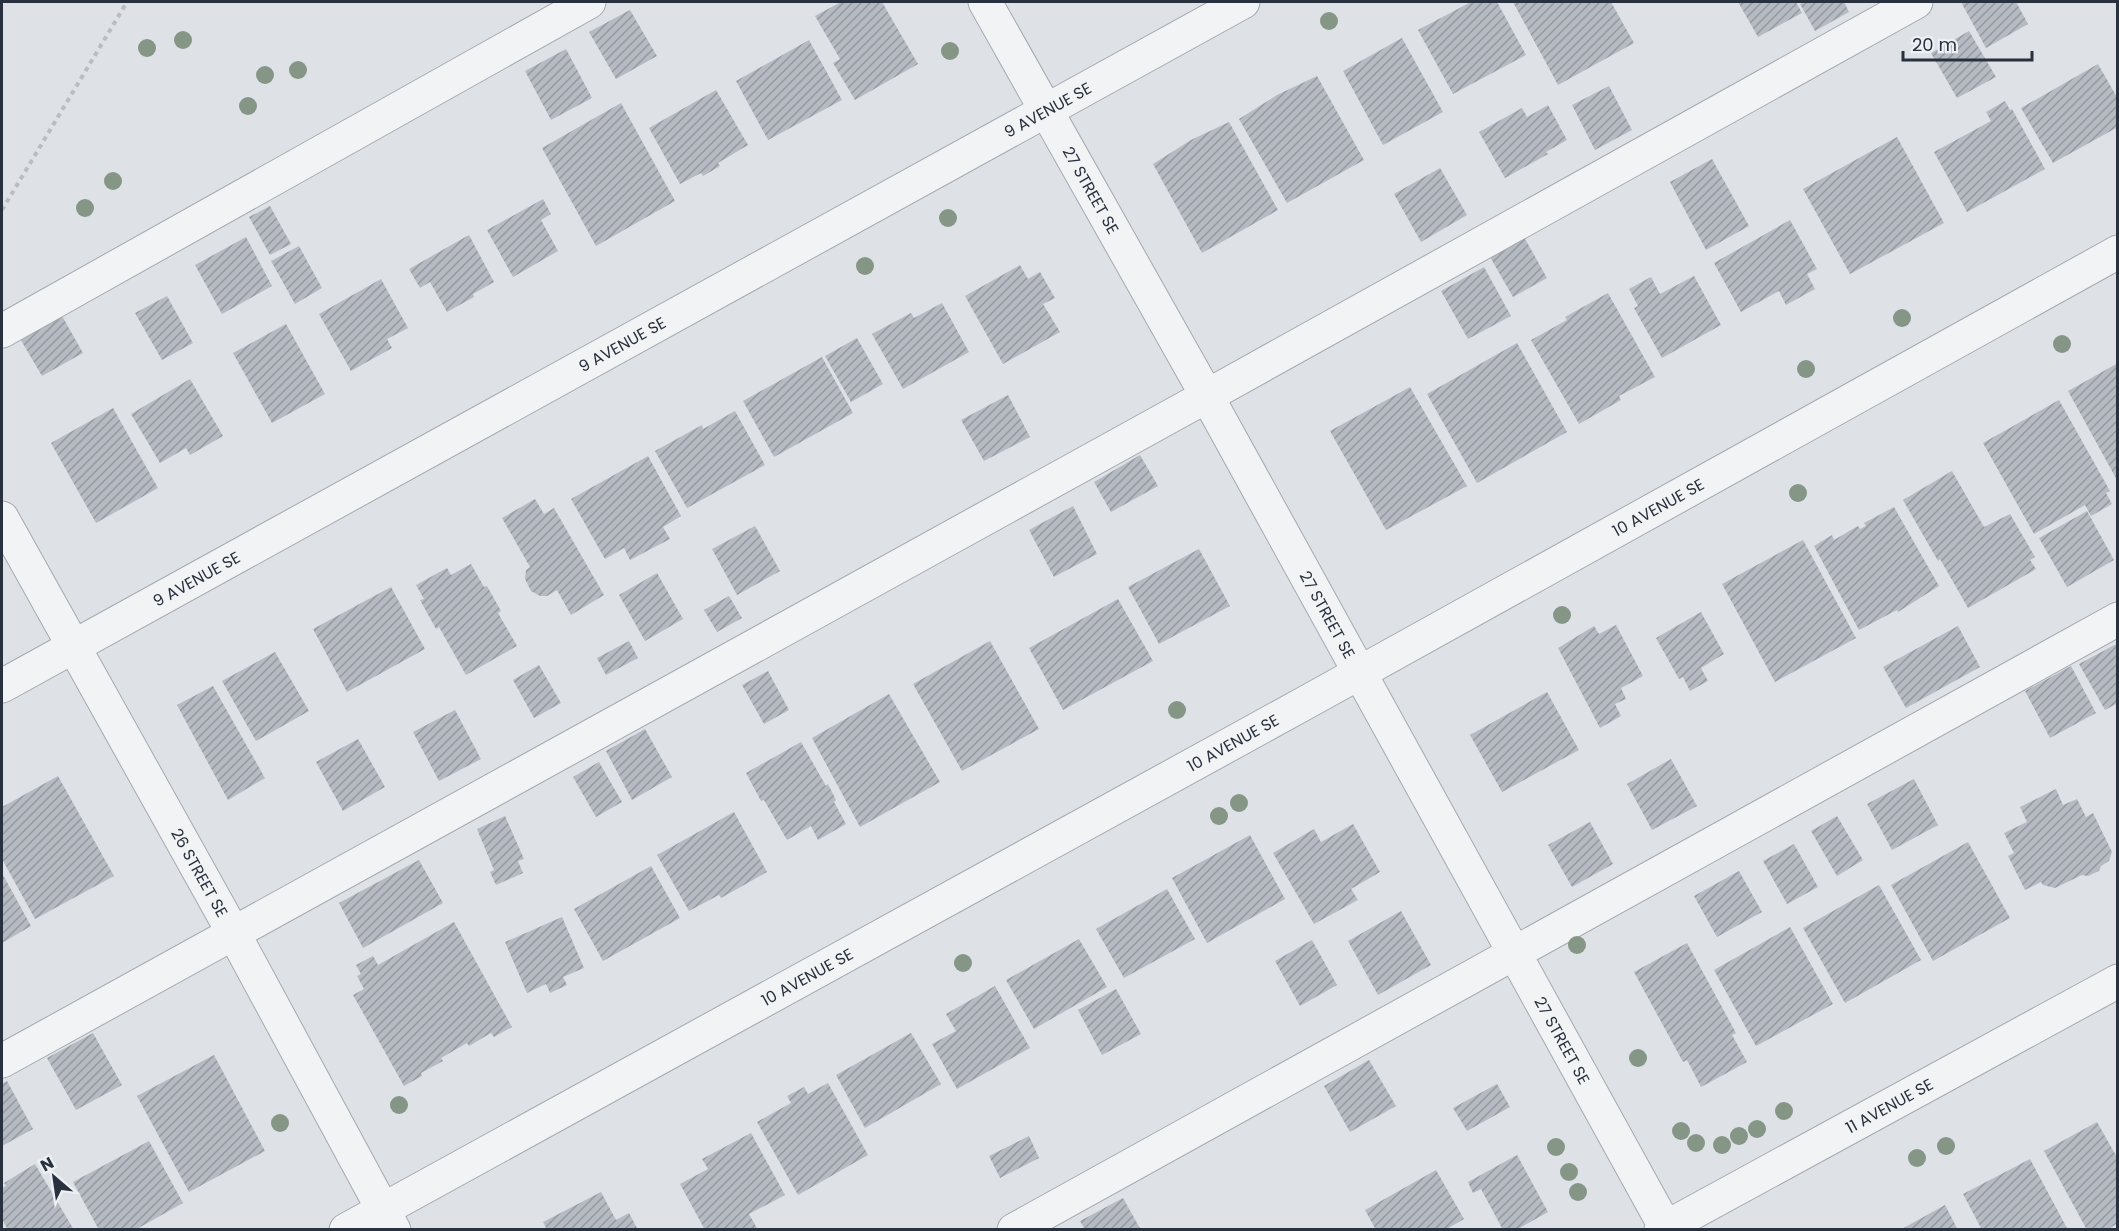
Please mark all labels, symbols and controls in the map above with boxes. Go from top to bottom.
scale bar [1903,24,2032,62]
text: 20 m [1912,32,1957,57]
street label: 9 AVENUE SE [1000,77,1096,143]
street label: 27 STREET SE [1057,143,1124,238]
street label: 9 AVENUE SE [575,311,670,378]
street label: 10 AVENUE SE [1608,473,1708,542]
street label: 9 AVENUE SE [149,546,244,613]
street label: 27 STREET SE [1294,567,1361,663]
street label: 10 AVENUE SE [1183,709,1283,778]
street label: 26 STREET SE [165,824,233,921]
street label: 10 AVENUE SE [757,943,857,1012]
street label: 27 STREET SE [1528,992,1595,1089]
street label: 11 AVENUE SE [1842,1073,1937,1139]
north arrow [24,1147,84,1207]
text: N [36,1151,58,1177]

